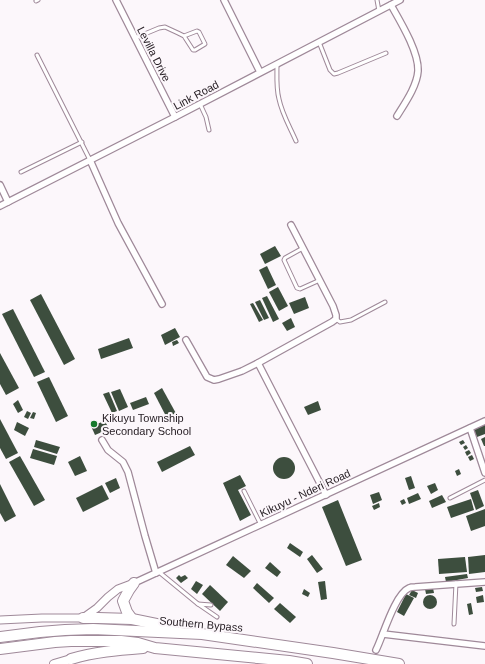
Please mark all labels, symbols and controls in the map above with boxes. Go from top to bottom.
street label: Levilla Drive [135,25,173,83]
street label: Link Road [171,78,221,112]
place label: Kikuyu Township Secondary School [102,412,191,437]
marker: Kikuyu Township Secondary School [89,419,99,429]
street label: Kikuyu - Nderi Road [258,467,352,519]
street label: Southern Bypass [159,614,244,634]

